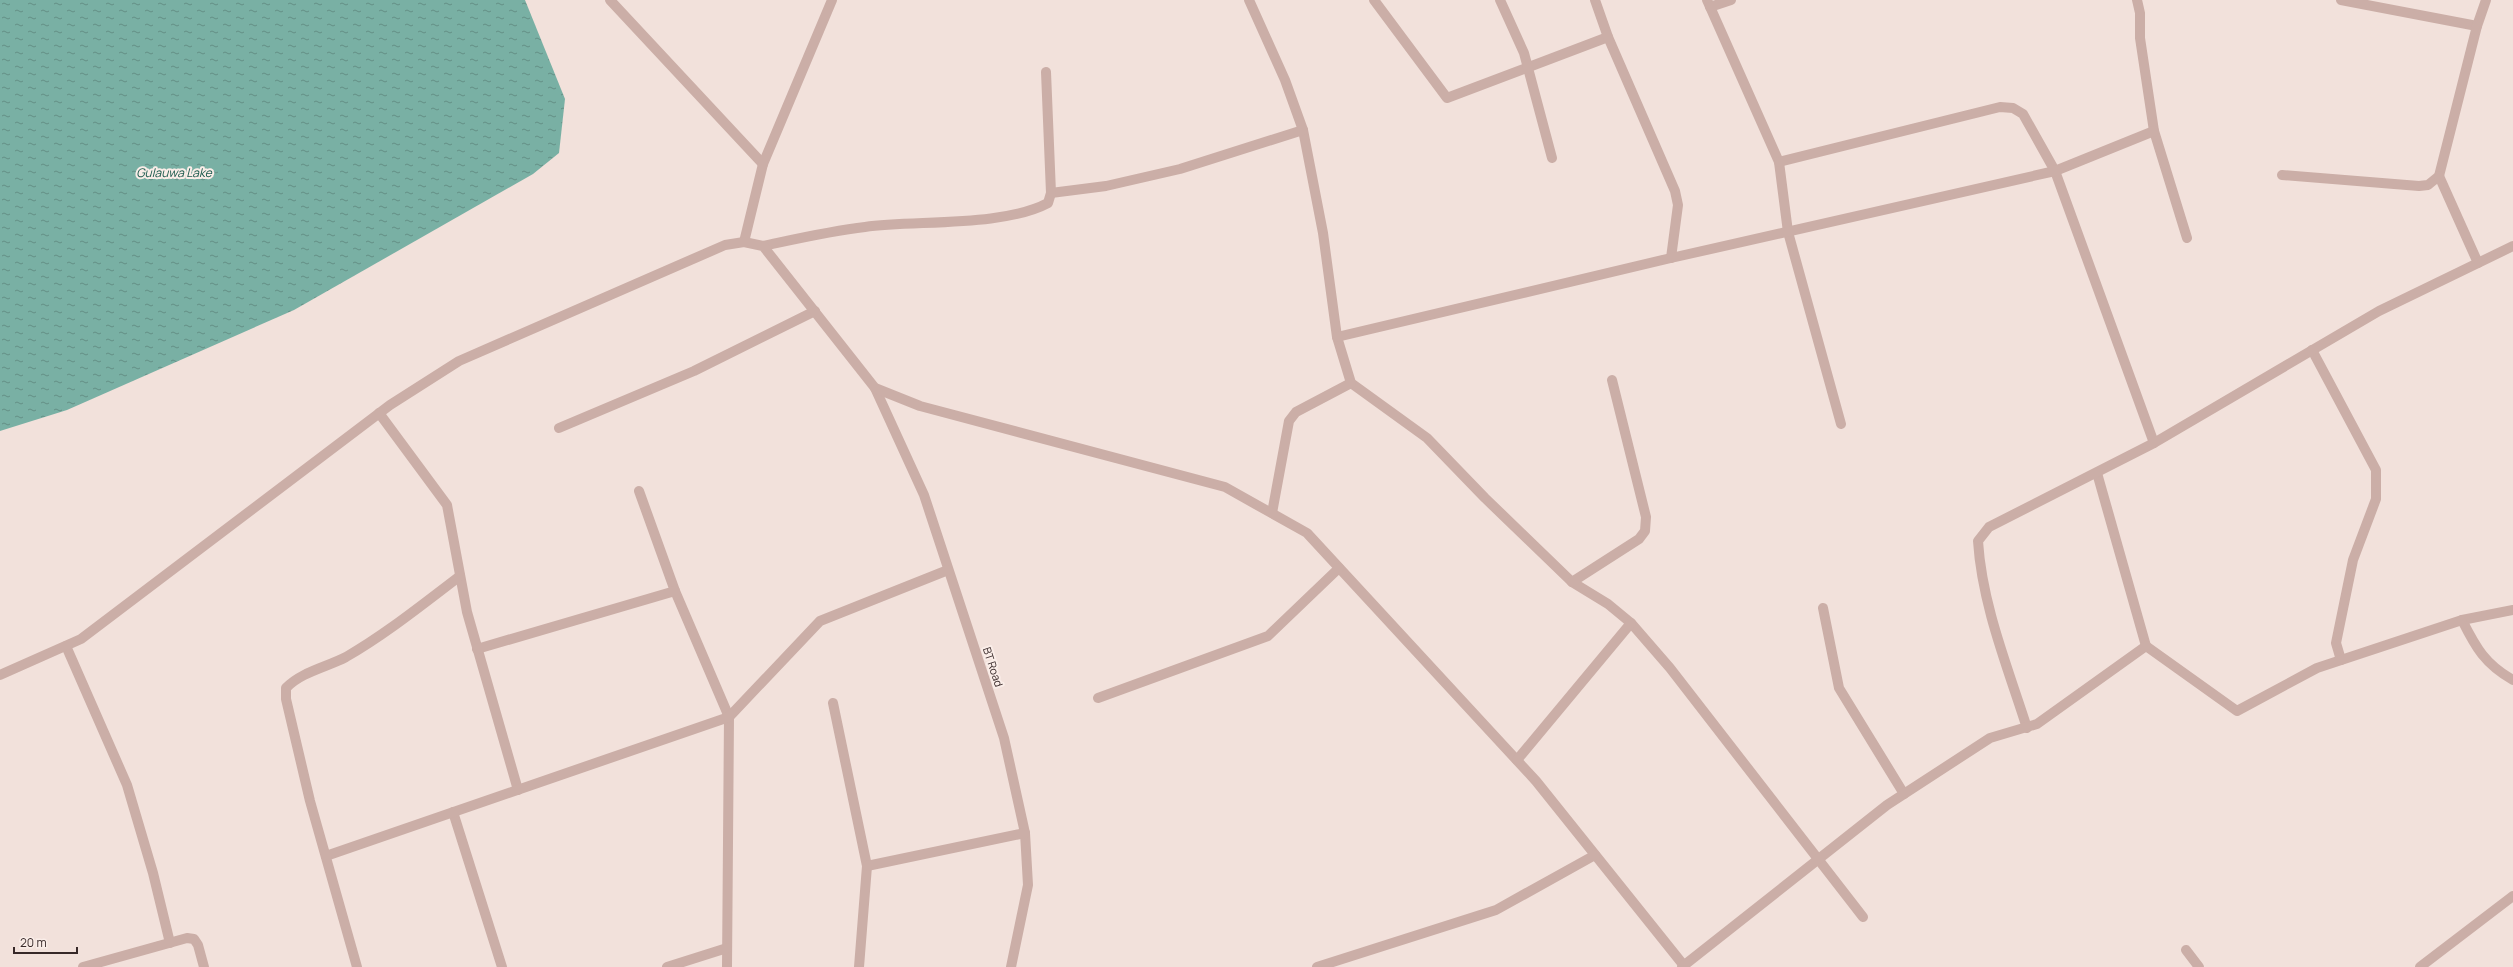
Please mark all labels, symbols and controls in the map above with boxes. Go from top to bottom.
water label: Gulauwa Lake [136,164,213,181]
street label: BT Road [980,645,1007,689]
scale bar [14,929,77,955]
text: 20 m [20,934,47,951]

